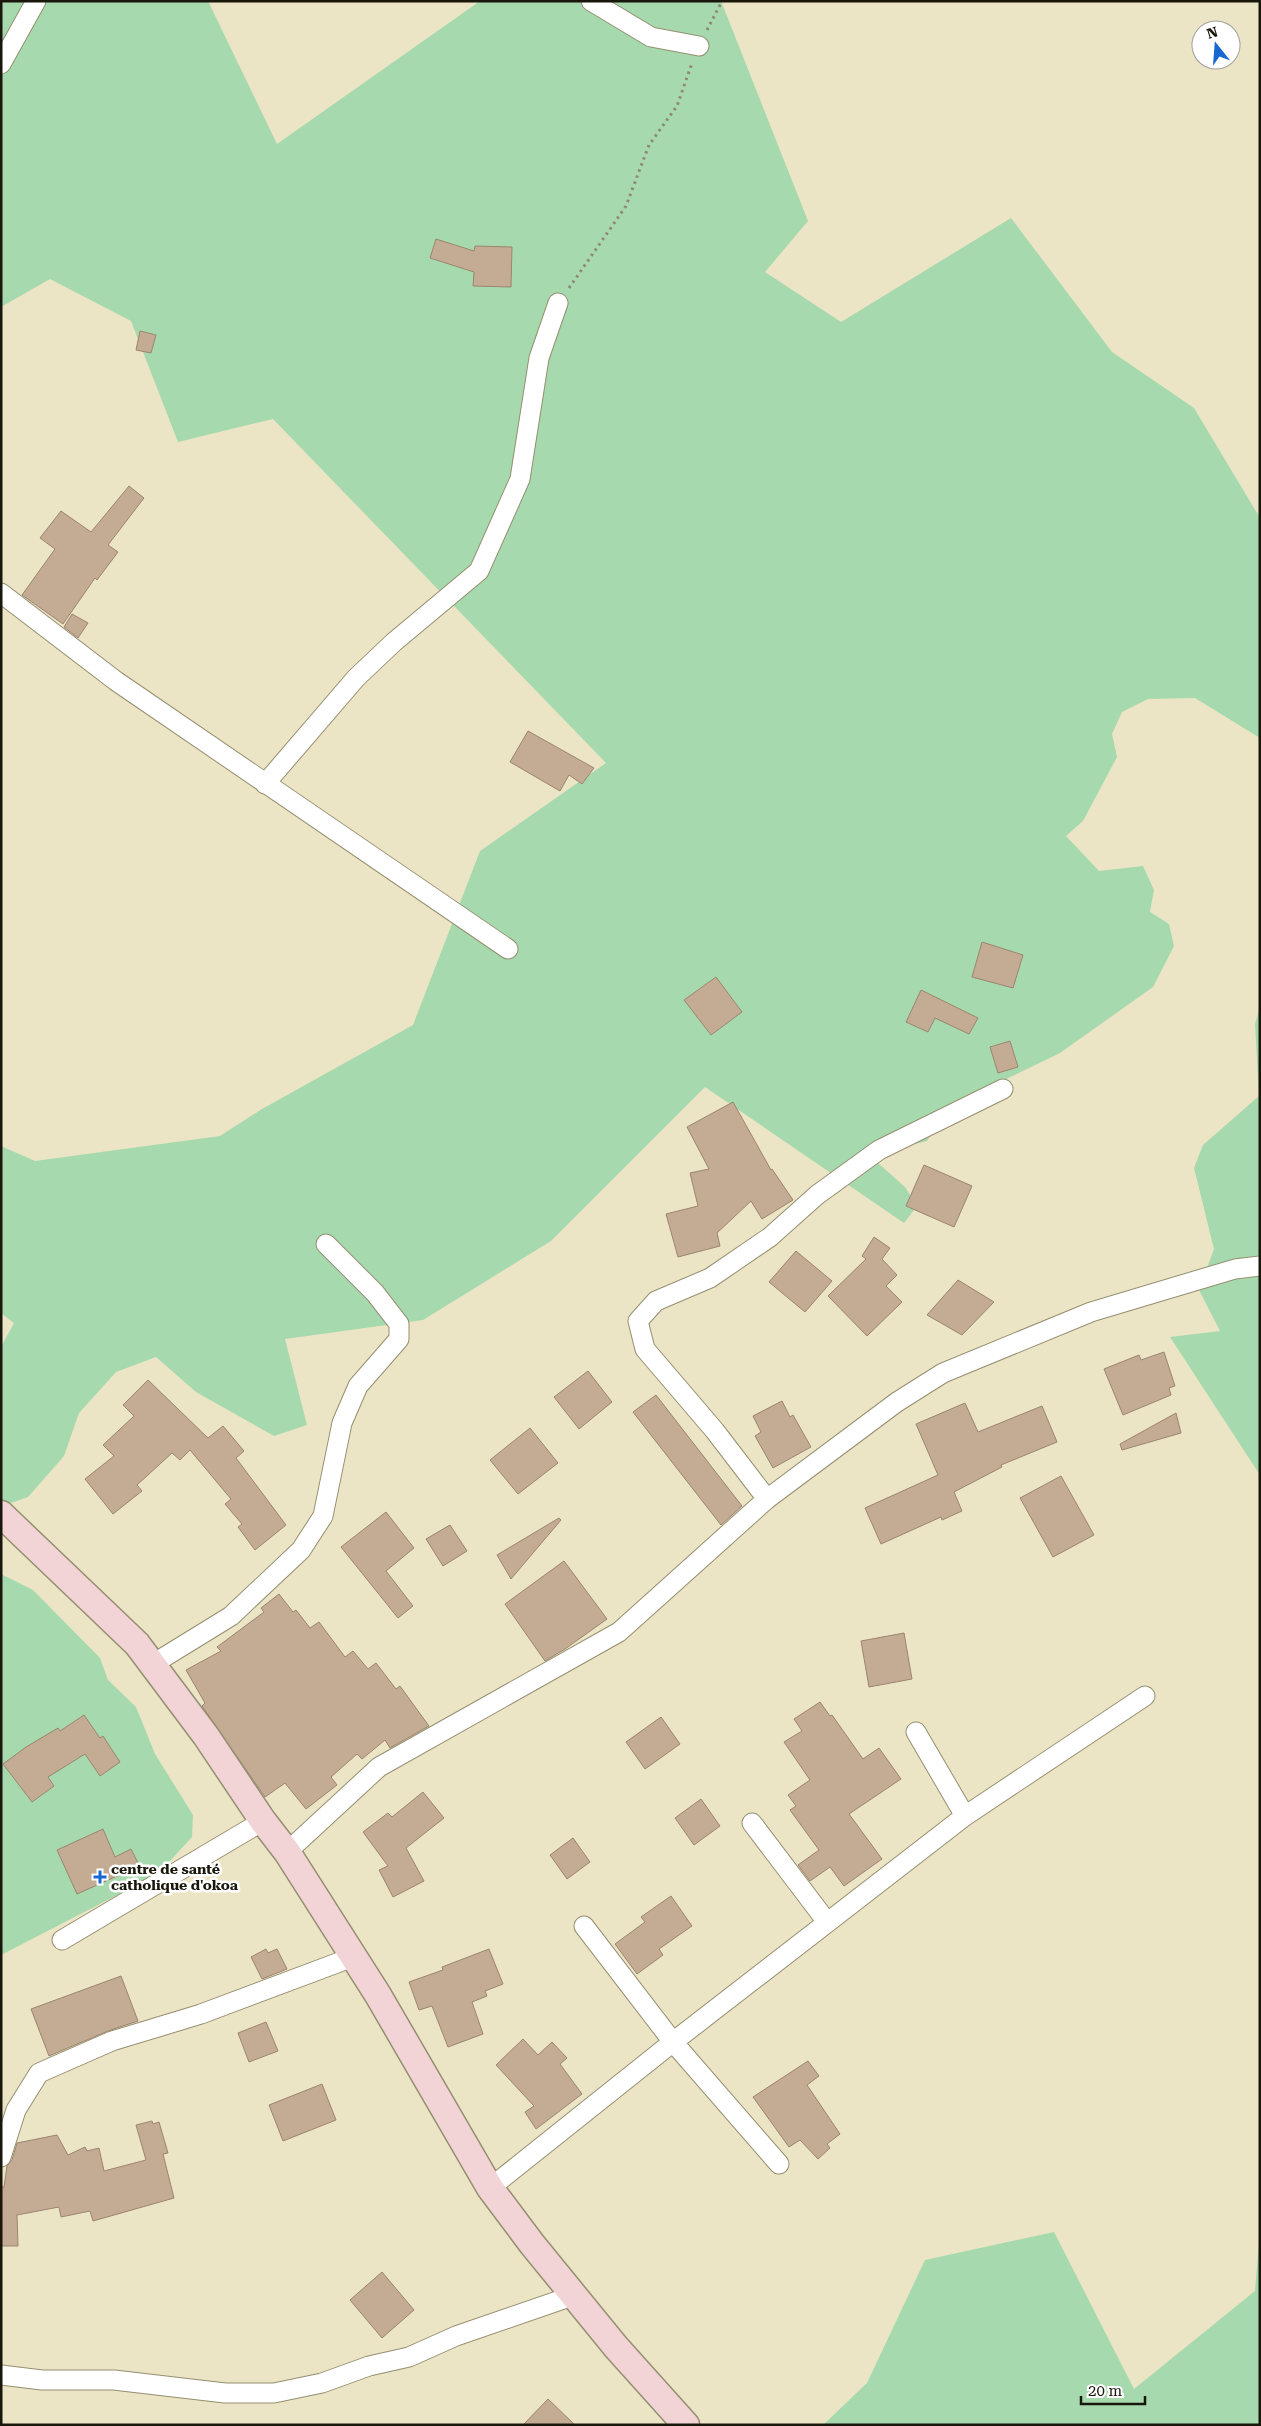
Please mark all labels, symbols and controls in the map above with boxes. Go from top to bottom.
north arrow [1191,20,1241,70]
text: N [1205,23,1220,42]
place label: centre de santé catholique d'okoa [111,1861,239,1893]
marker: centre de santé catholique d'okoa [93,1870,107,1884]
scale bar [1081,2374,1145,2406]
text: 20 m [1088,2382,1123,2400]

